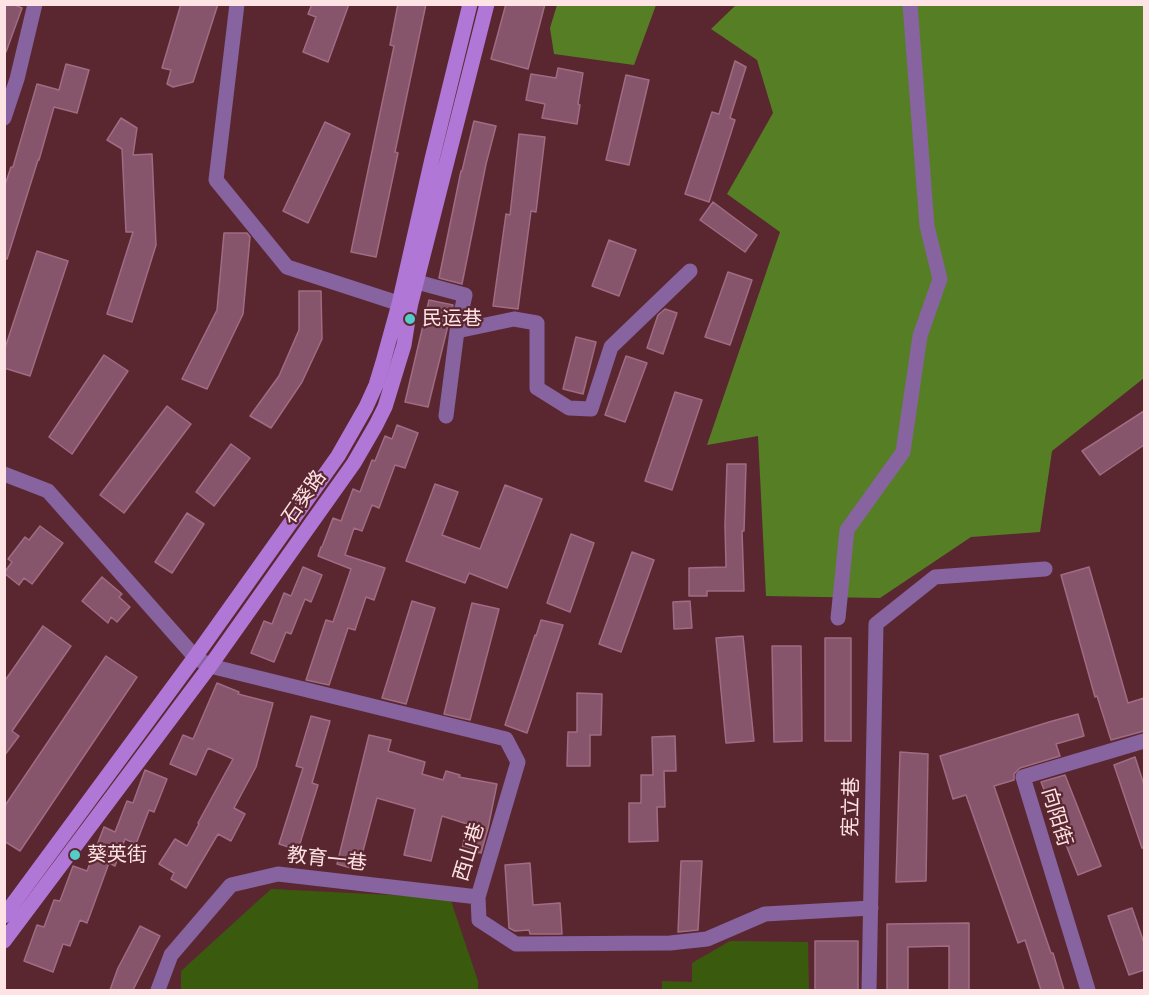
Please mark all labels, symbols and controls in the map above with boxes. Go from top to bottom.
place label: 民运巷 [422,307,482,331]
marker: 民运巷 [403,312,417,326]
street label: 石葵路 [277,466,331,528]
street label: 宪立巷 [838,777,864,837]
street label: 向阳街 [1037,785,1077,849]
street label: 西山巷 [449,820,489,884]
place label: 葵英街 [87,843,147,867]
street label: 教育一巷 [286,843,368,875]
marker: 葵英街 [68,848,82,862]

